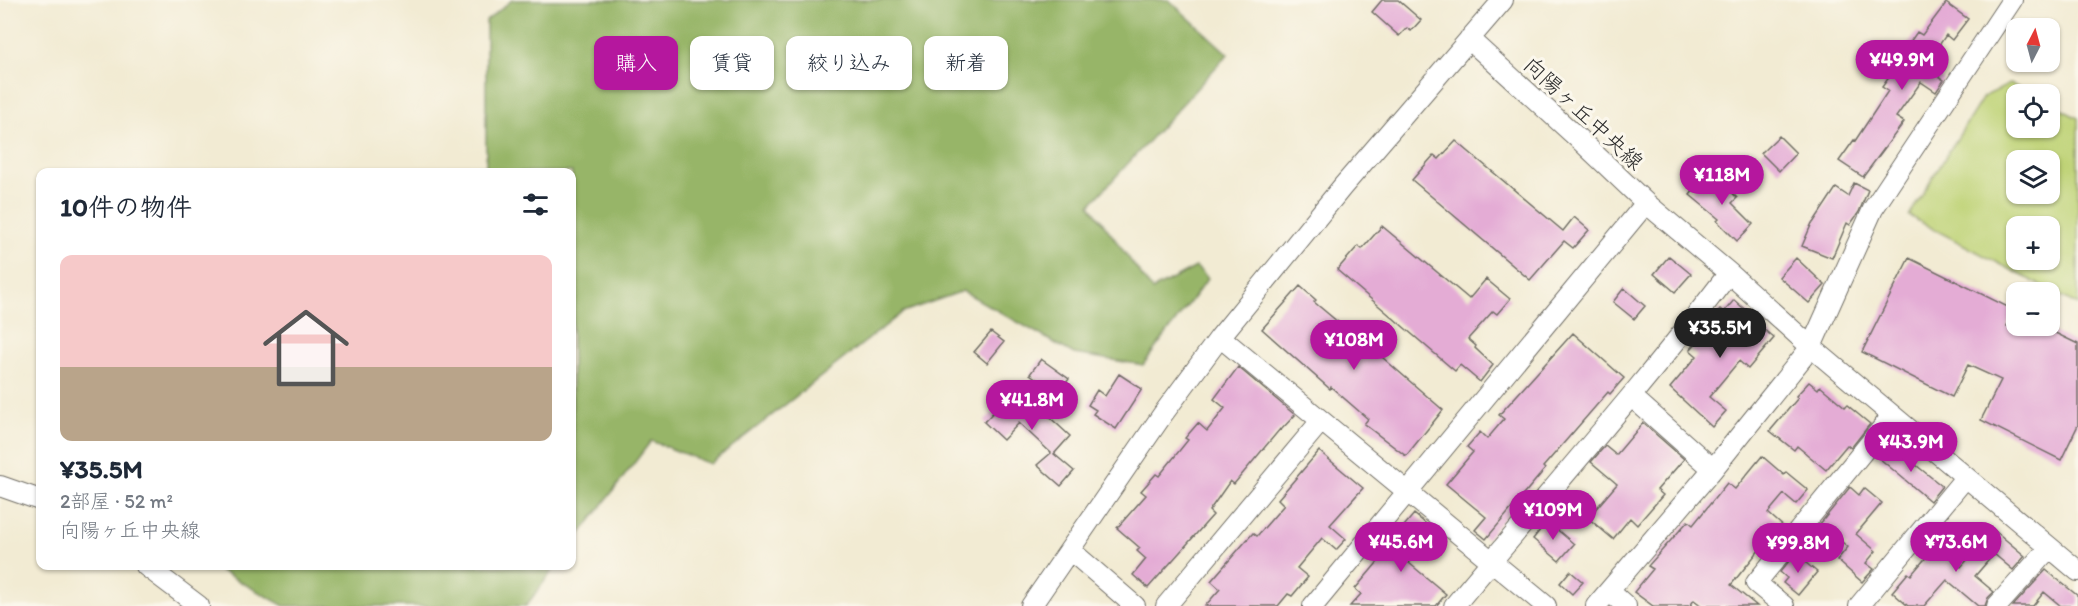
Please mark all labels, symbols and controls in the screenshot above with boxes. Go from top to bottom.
north arrow [2006,18,2060,72]
map controls [2006,18,2060,336]
chip: 購入 [594,36,678,90]
chip: 賃貸 [690,36,774,90]
chip: 絞り込み [786,36,912,90]
chip: 新着 [924,36,1008,90]
pin: ¥49.9M [1853,40,1951,91]
text: ¥49.9M [1870,47,1934,71]
street label: 向陽ヶ丘中央線 [1518,51,1649,176]
button: locate [2006,84,2060,138]
button: layers [2006,150,2060,204]
pin: ¥118M [1680,155,1764,206]
text: ¥118M [1694,162,1750,186]
icon: filters [519,188,552,221]
text: 10件の物件 [60,191,192,223]
button: + [2006,216,2060,270]
button: − [2006,282,2060,336]
icon: home [252,294,360,402]
pin: ¥35.5M [1671,308,1769,359]
text: ¥35.5M [1688,315,1752,339]
pin: ¥108M [1312,320,1396,371]
text: ¥108M [1324,327,1384,351]
pin: ¥41.8M [983,380,1081,431]
text: ¥41.8M [1000,387,1064,411]
pin: ¥43.9M [1862,422,1960,473]
text: ¥43.9M [1878,429,1944,453]
text: ¥35.5M [60,453,143,485]
text: 2部屋 · 52 m² [60,489,173,513]
pin: ¥109M [1511,490,1595,541]
text: ¥109M [1524,497,1582,521]
text: 向陽ヶ丘中央線 [60,518,200,542]
pin: ¥45.6M [1352,522,1450,573]
pin: ¥73.6M [1907,522,2005,573]
pin: ¥99.8M [1749,523,1847,574]
text: ¥45.6M [1369,529,1433,553]
text: ¥73.6M [1924,529,1988,553]
text: ¥99.8M [1766,530,1830,554]

